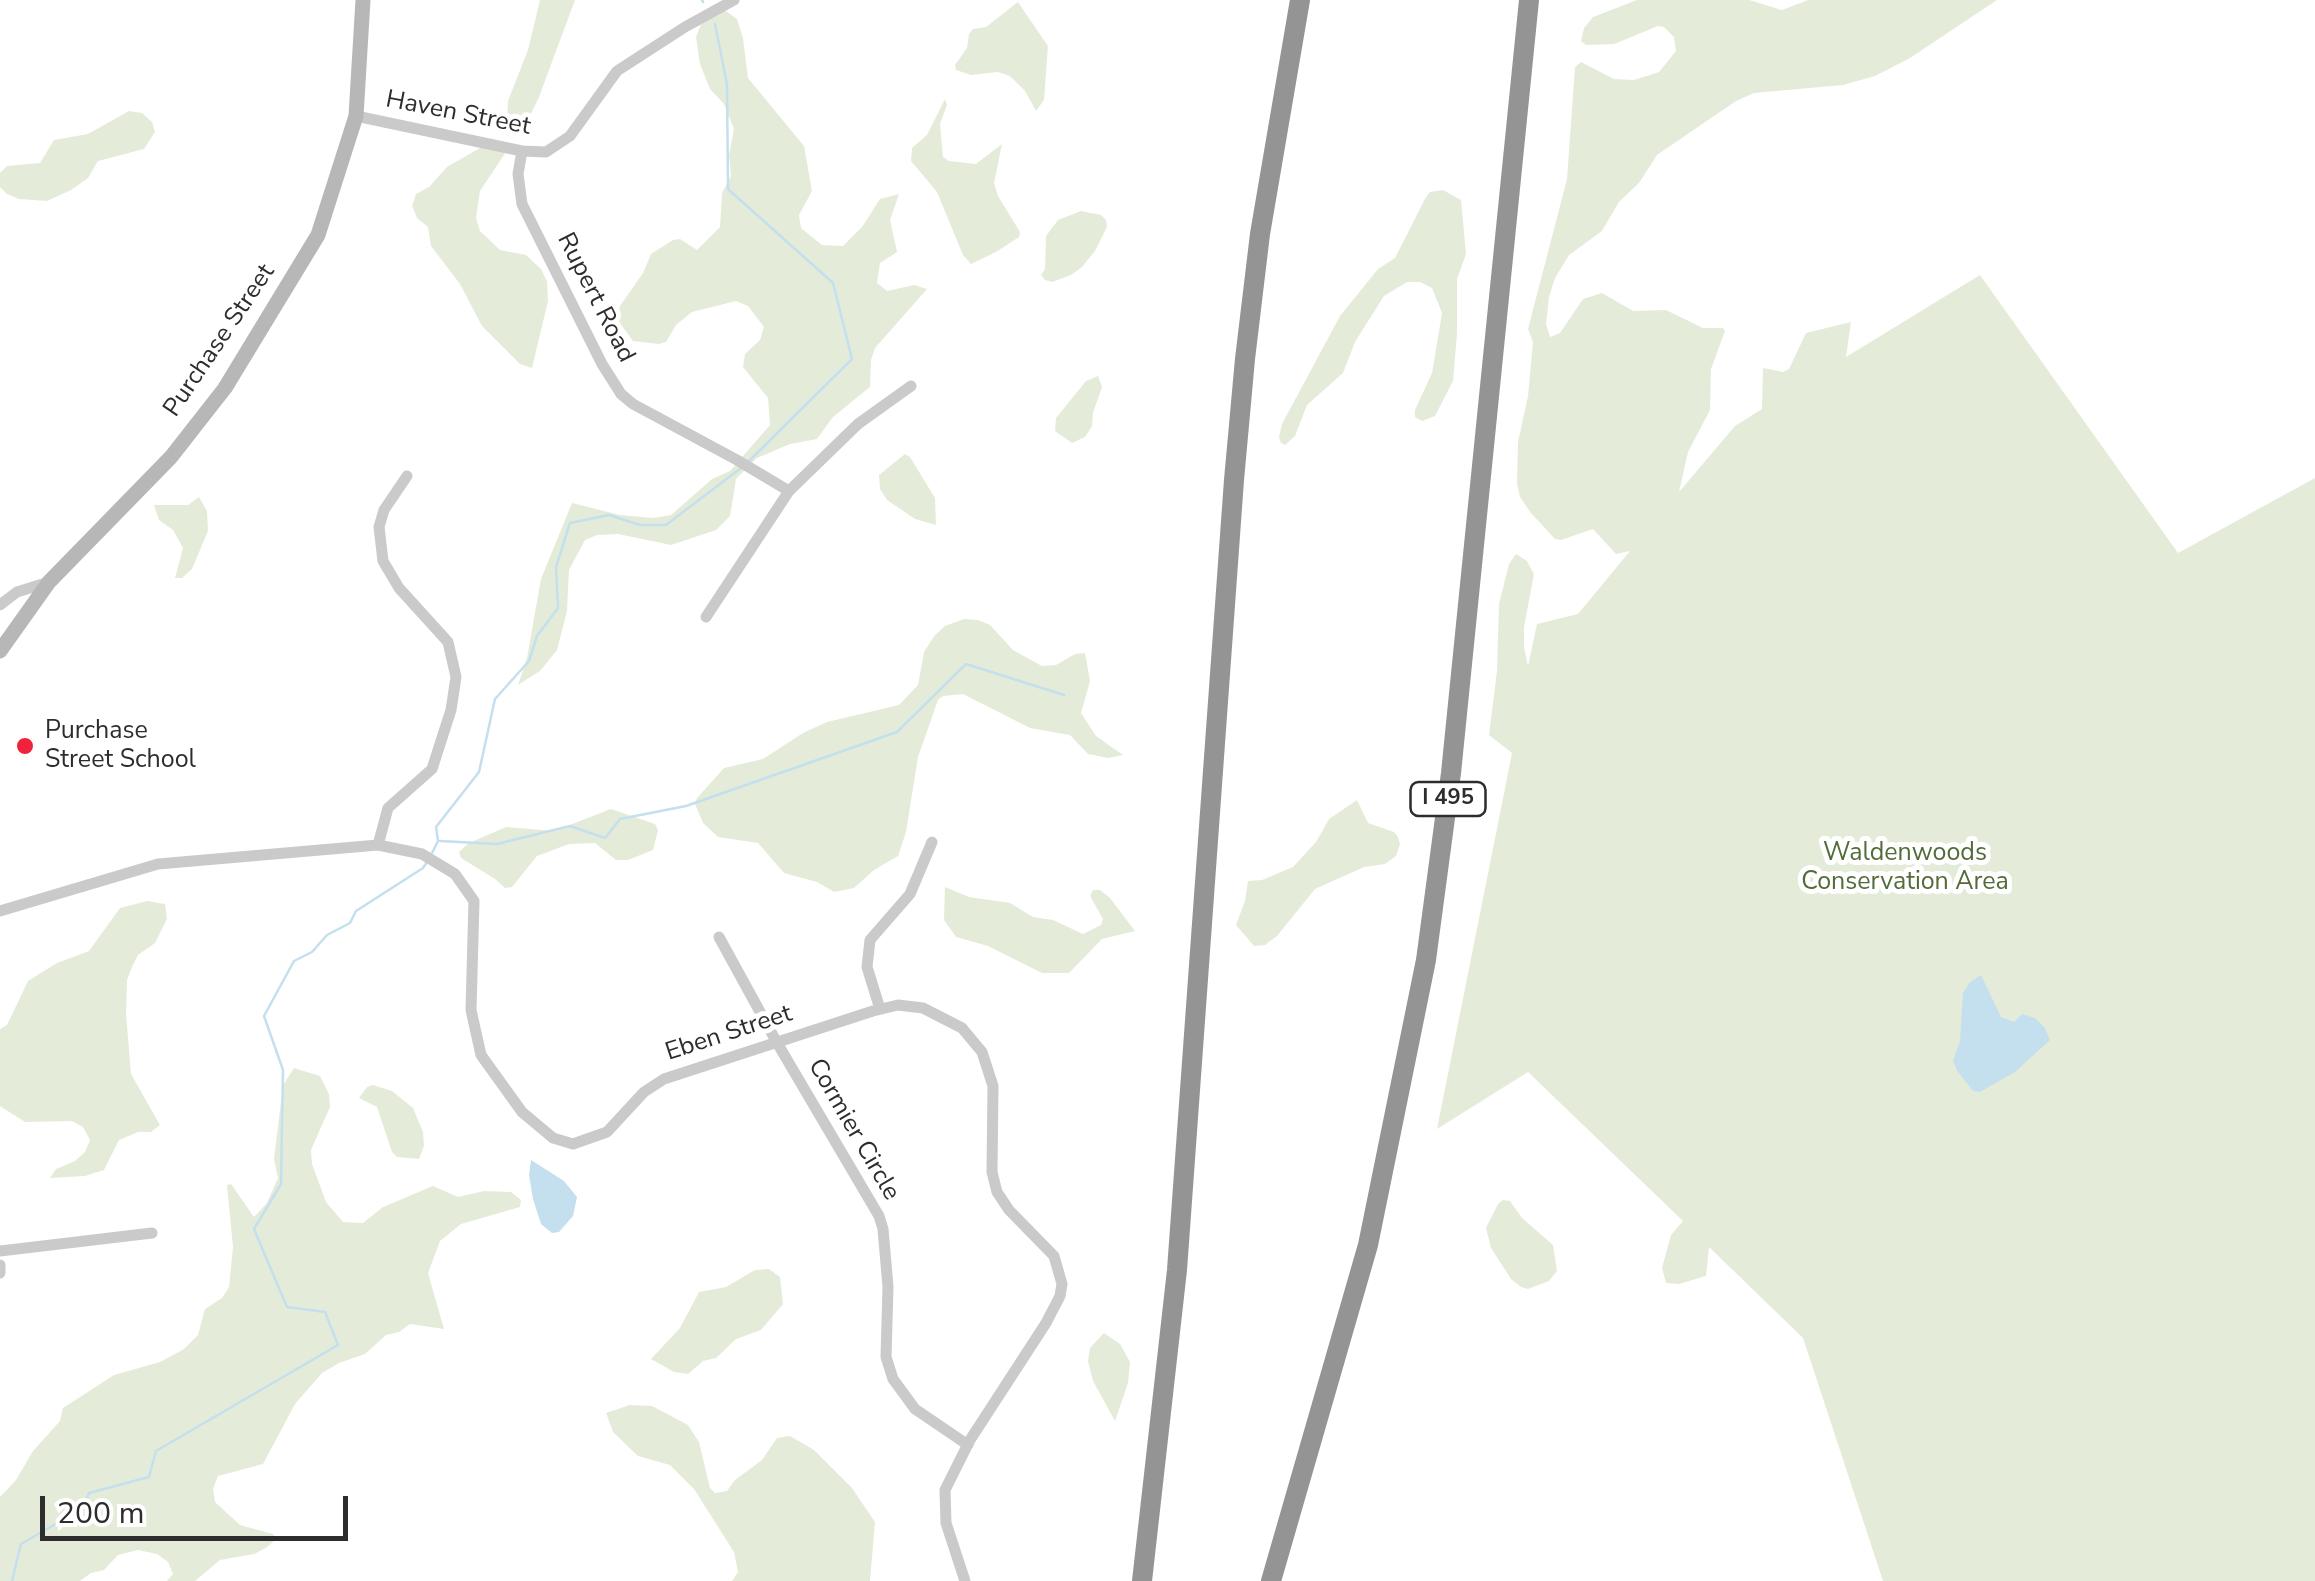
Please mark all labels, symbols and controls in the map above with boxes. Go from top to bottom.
street label: Haven Street [383,85,533,143]
street label: Rupert Road [549,228,641,368]
street label: Purchase Street [158,259,282,423]
place label: Purchase Street School [45,717,196,776]
marker: Purchase Street School [14,735,36,757]
road number: I 495 [1410,782,1486,816]
park label: Waldenwoods Conservation Area [1801,839,2009,898]
street label: Eben Street [662,999,796,1069]
street label: Cormier Circle [800,1054,906,1206]
scale bar [45,1476,352,1538]
text: 200 m [57,1493,144,1534]

